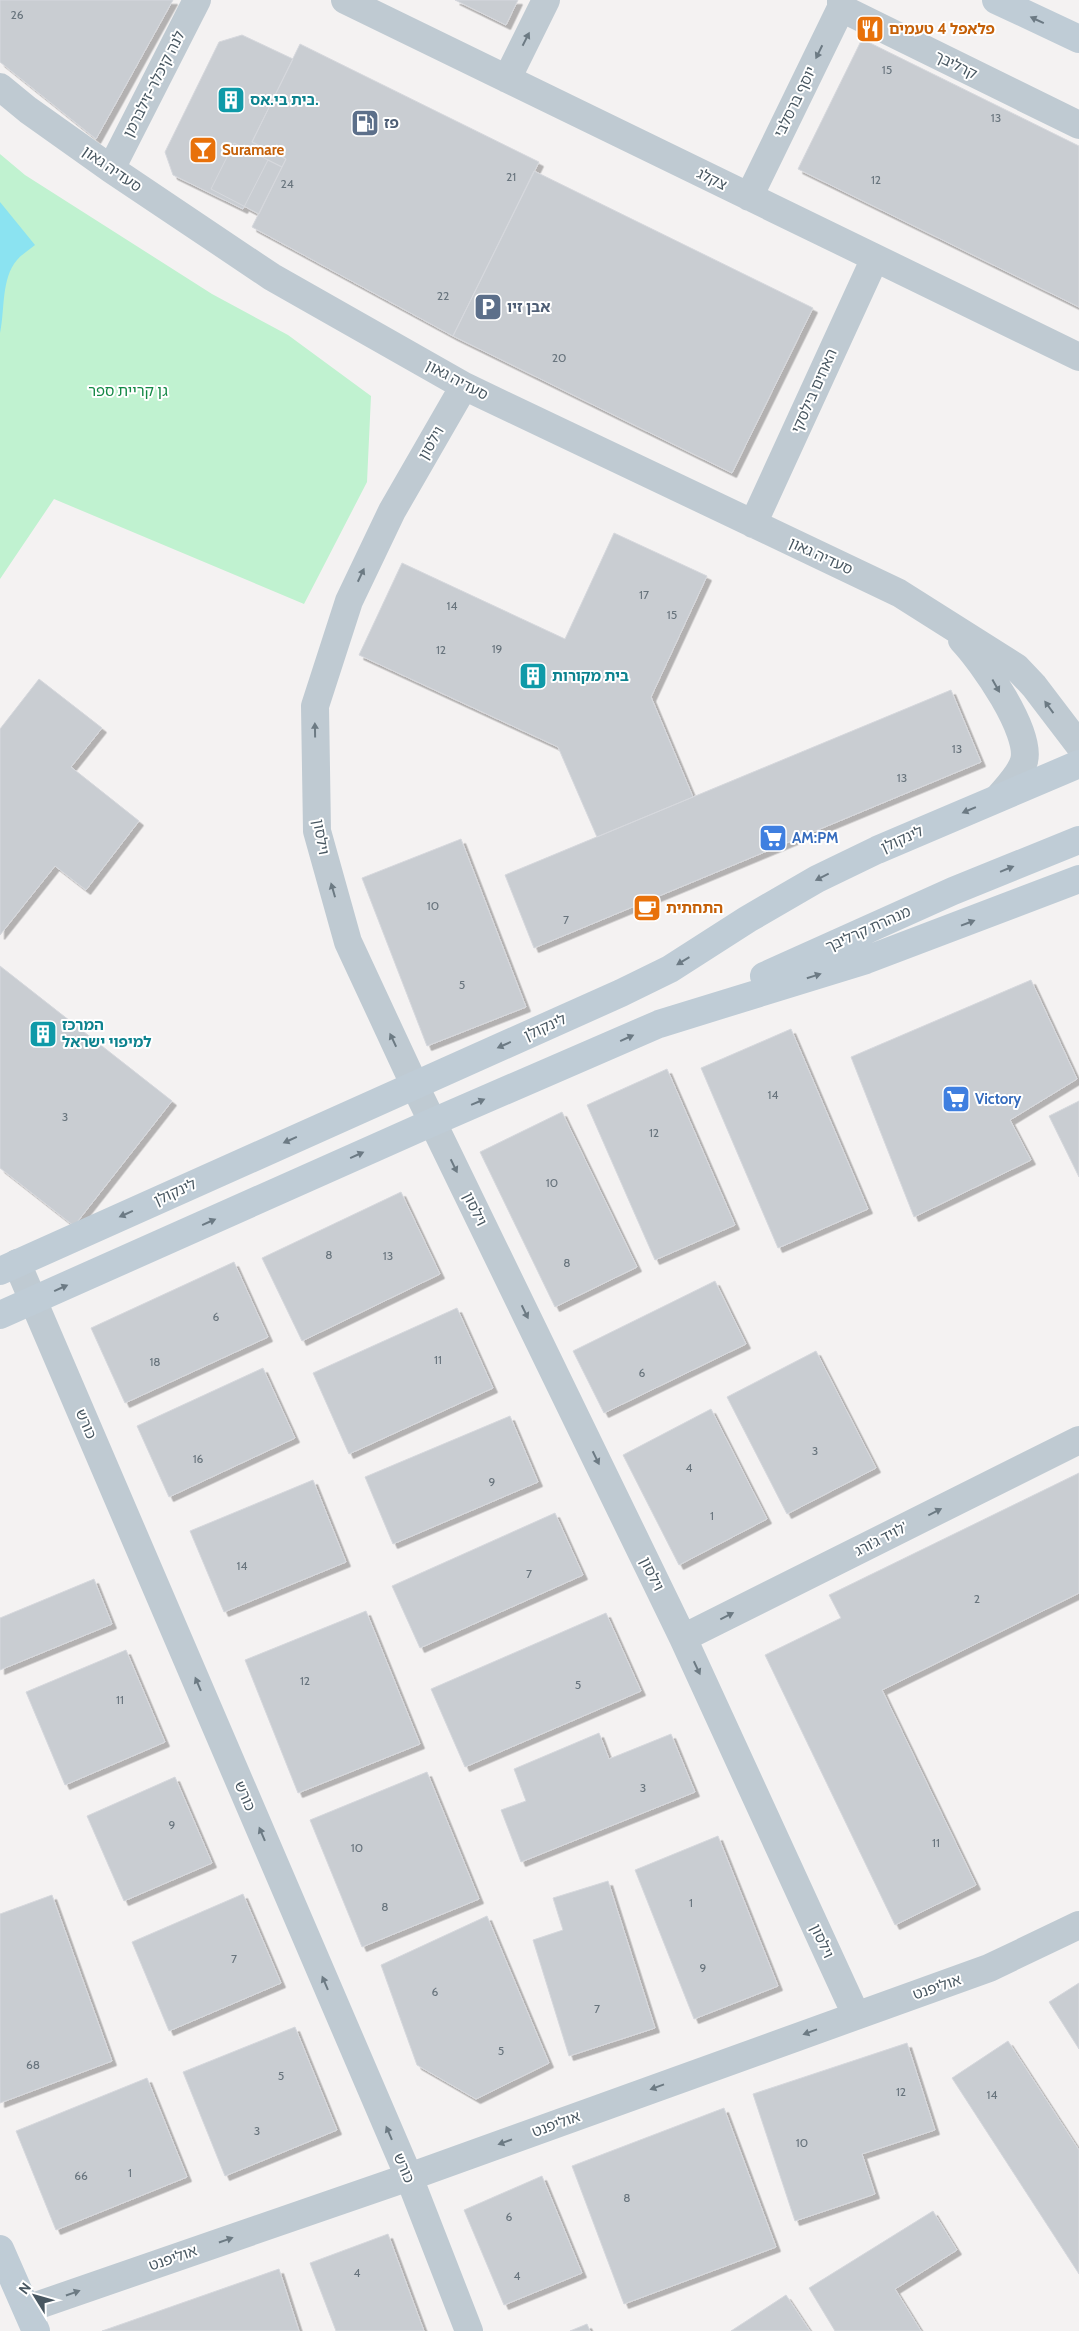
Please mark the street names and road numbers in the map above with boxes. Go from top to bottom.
street label: לנה קיכלר-זילברמן [119,28,189,140]
street label: קרליבך [932,47,980,83]
street label: יוסף ברסלבי [770,64,820,140]
street label: סעדיה גאון [79,142,145,196]
street label: צקלג [694,164,730,194]
street label: האחים בילסקי [787,346,841,436]
street label: סעדיה גאון [423,356,491,404]
street label: וילסון [414,423,448,463]
street label: סעדיה גאון [786,533,856,579]
street label: וילסון [309,818,333,856]
street label: לינקולן [878,822,926,856]
street label: מנהרת קרליבך [823,902,913,956]
street label: לינקולן [521,1010,569,1044]
street label: לינקולן [151,1175,199,1209]
street label: וילסון [459,1189,491,1229]
street label: כורש [72,1406,100,1442]
street label: לויד ג'ורג' [852,1518,911,1560]
street label: וילסון [636,1554,668,1594]
street label: כורש [231,1778,259,1814]
street label: וילסון [806,1921,838,1961]
street label: אוליפנט [910,1970,964,2004]
street label: אוליפנט [529,2107,583,2141]
street label: כורש [390,2150,418,2186]
street label: אוליפנט [146,2241,200,2275]

